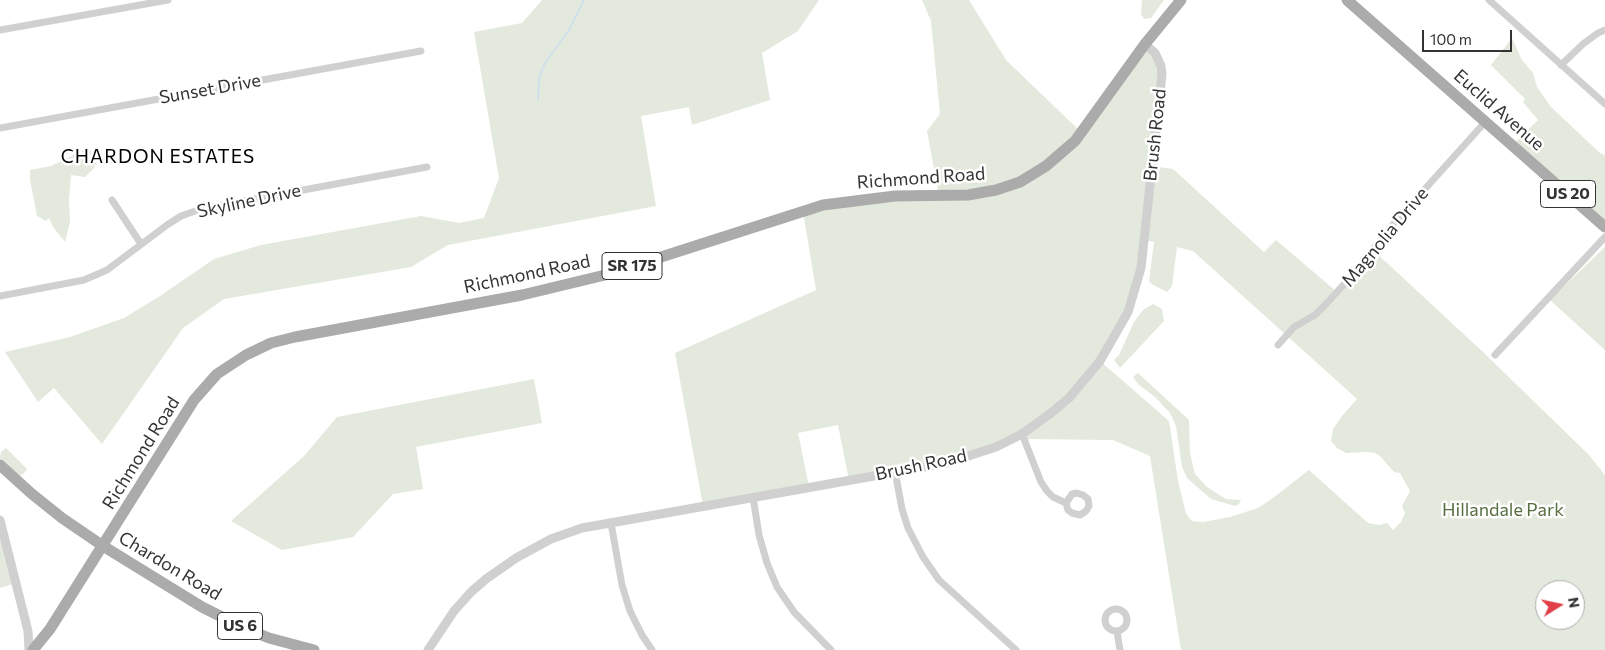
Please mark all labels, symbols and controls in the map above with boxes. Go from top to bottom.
scale bar [1425,20,1515,52]
text: 100 m [1430,30,1472,48]
street label: Euclid Avenue [1449,65,1549,155]
street label: Sunset Drive [158,69,262,109]
street label: Brush Road [1139,88,1171,182]
district label: CHARDON ESTATES [59,146,257,168]
street label: Richmond Road [856,163,986,193]
street label: Skyline Drive [195,179,303,223]
road number: US 20 [1540,180,1596,208]
street label: Magnolia Drive [1337,183,1433,291]
street label: Richmond Road [462,250,592,298]
road number: SR 175 [602,252,662,280]
street label: Richmond Road [98,393,184,513]
street label: Brush Road [873,445,969,485]
park label: Hillandale Park [1442,499,1564,521]
street label: Chardon Road [115,527,225,605]
north arrow [1535,580,1585,630]
text: N [1565,596,1584,609]
road number: US 6 [218,612,262,640]

